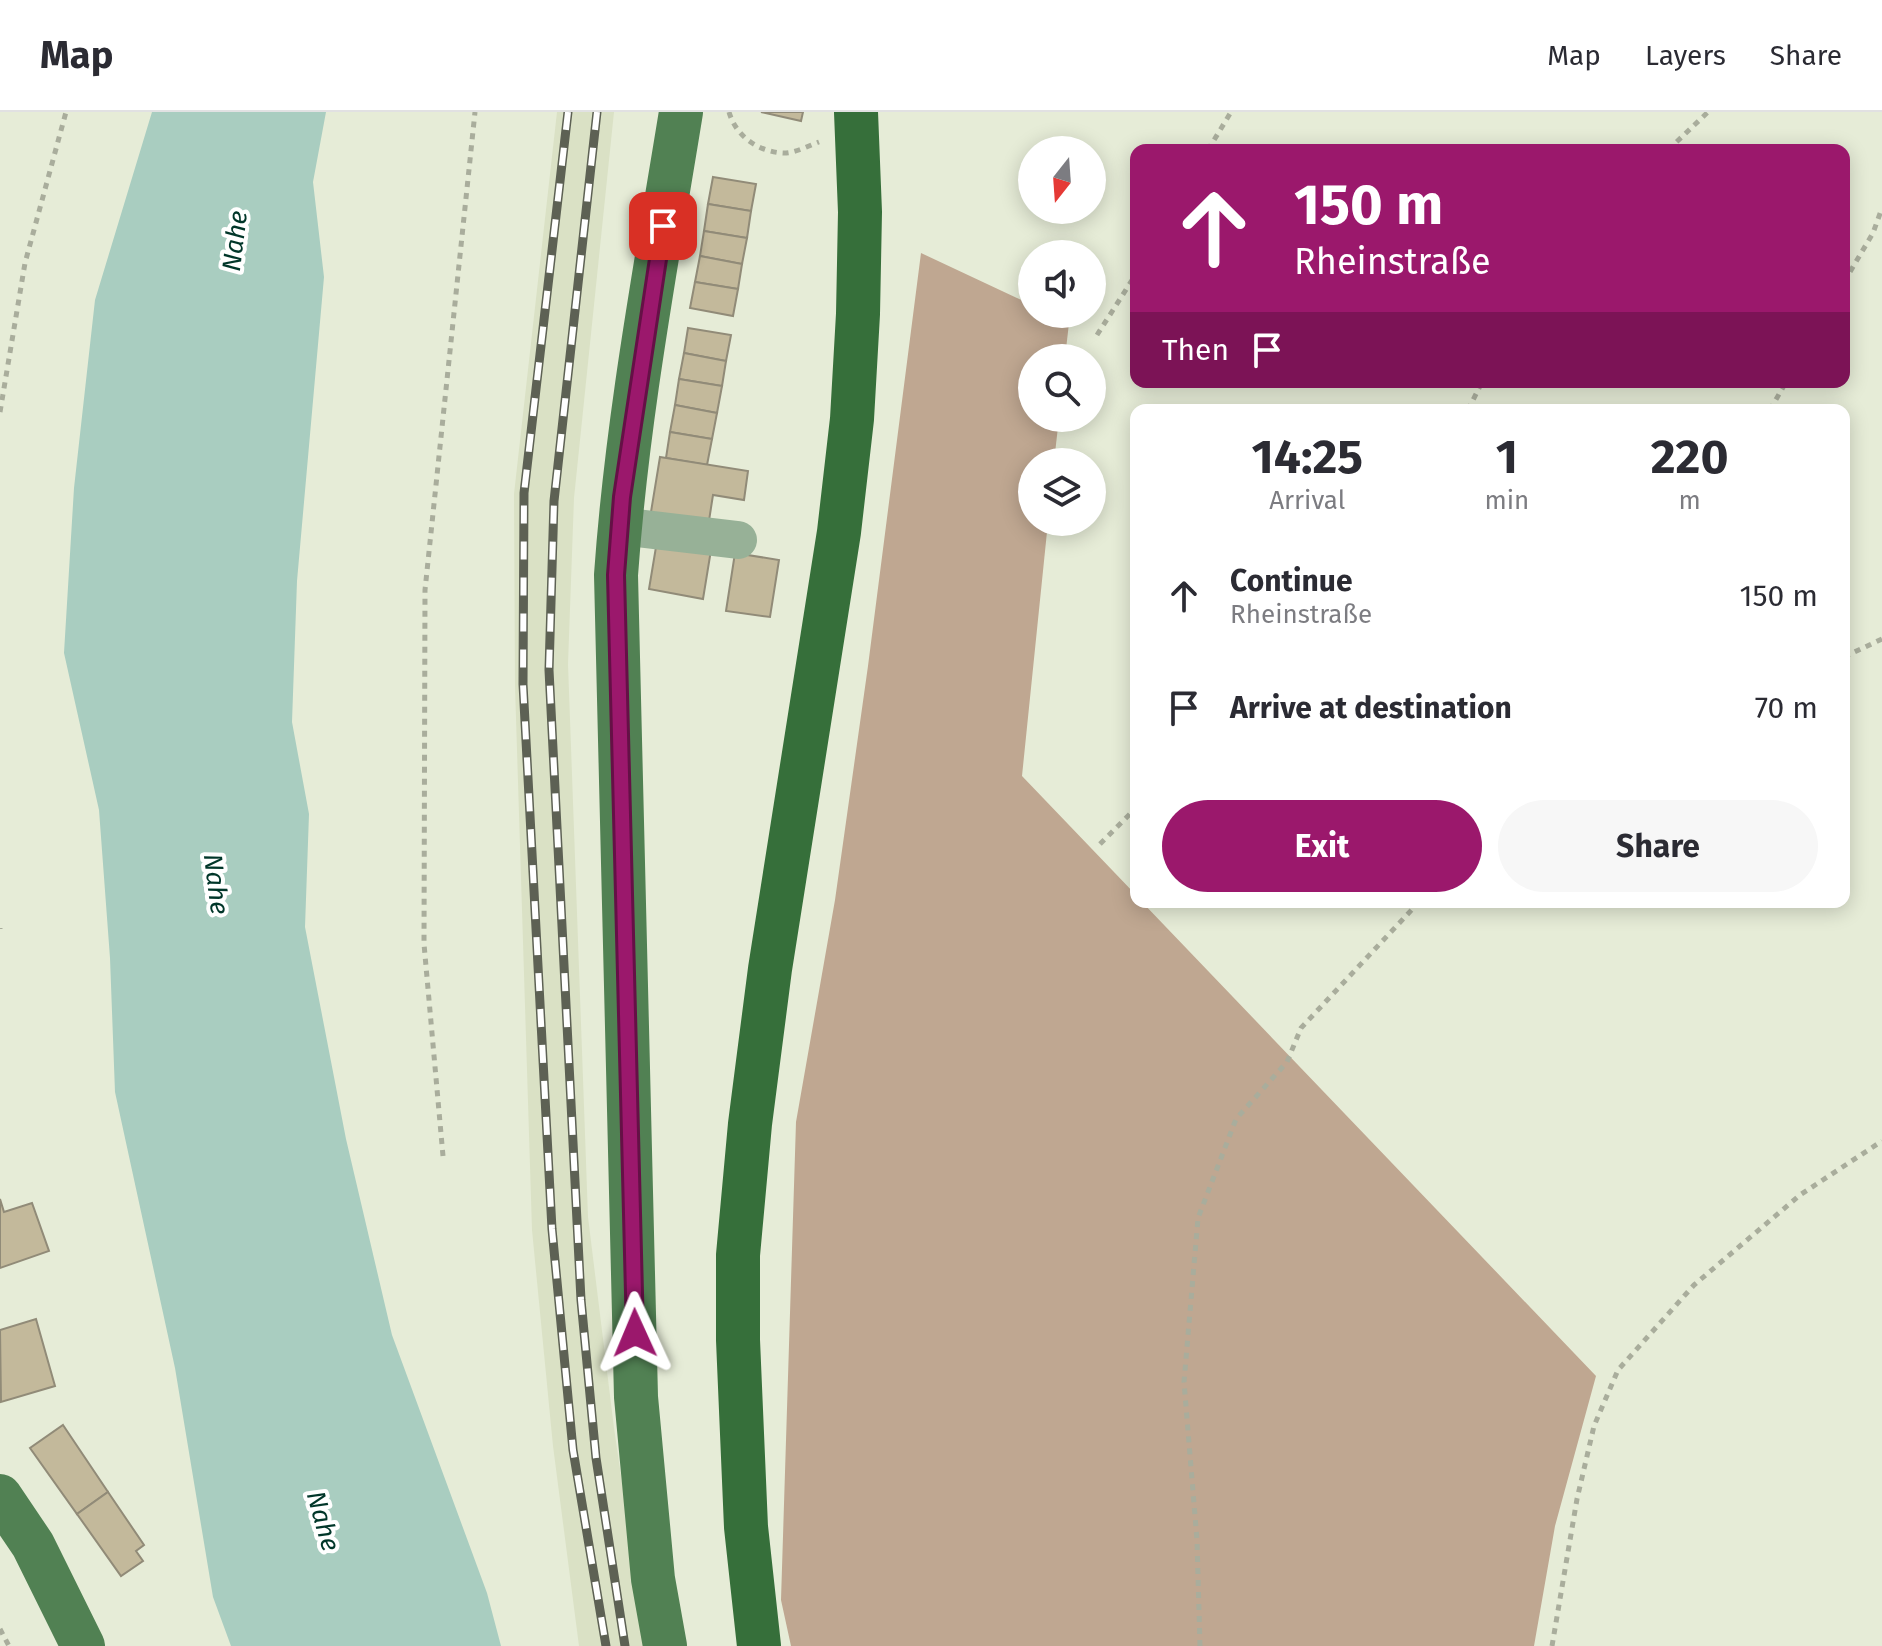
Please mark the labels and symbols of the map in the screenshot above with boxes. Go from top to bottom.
north arrow [1018,136,1106,224]
pin [629,192,697,260]
water label: Nahe [216,209,254,273]
water label: Nahe [197,852,235,916]
position arrow [593,1291,677,1375]
water label: Nahe [300,1487,346,1555]

